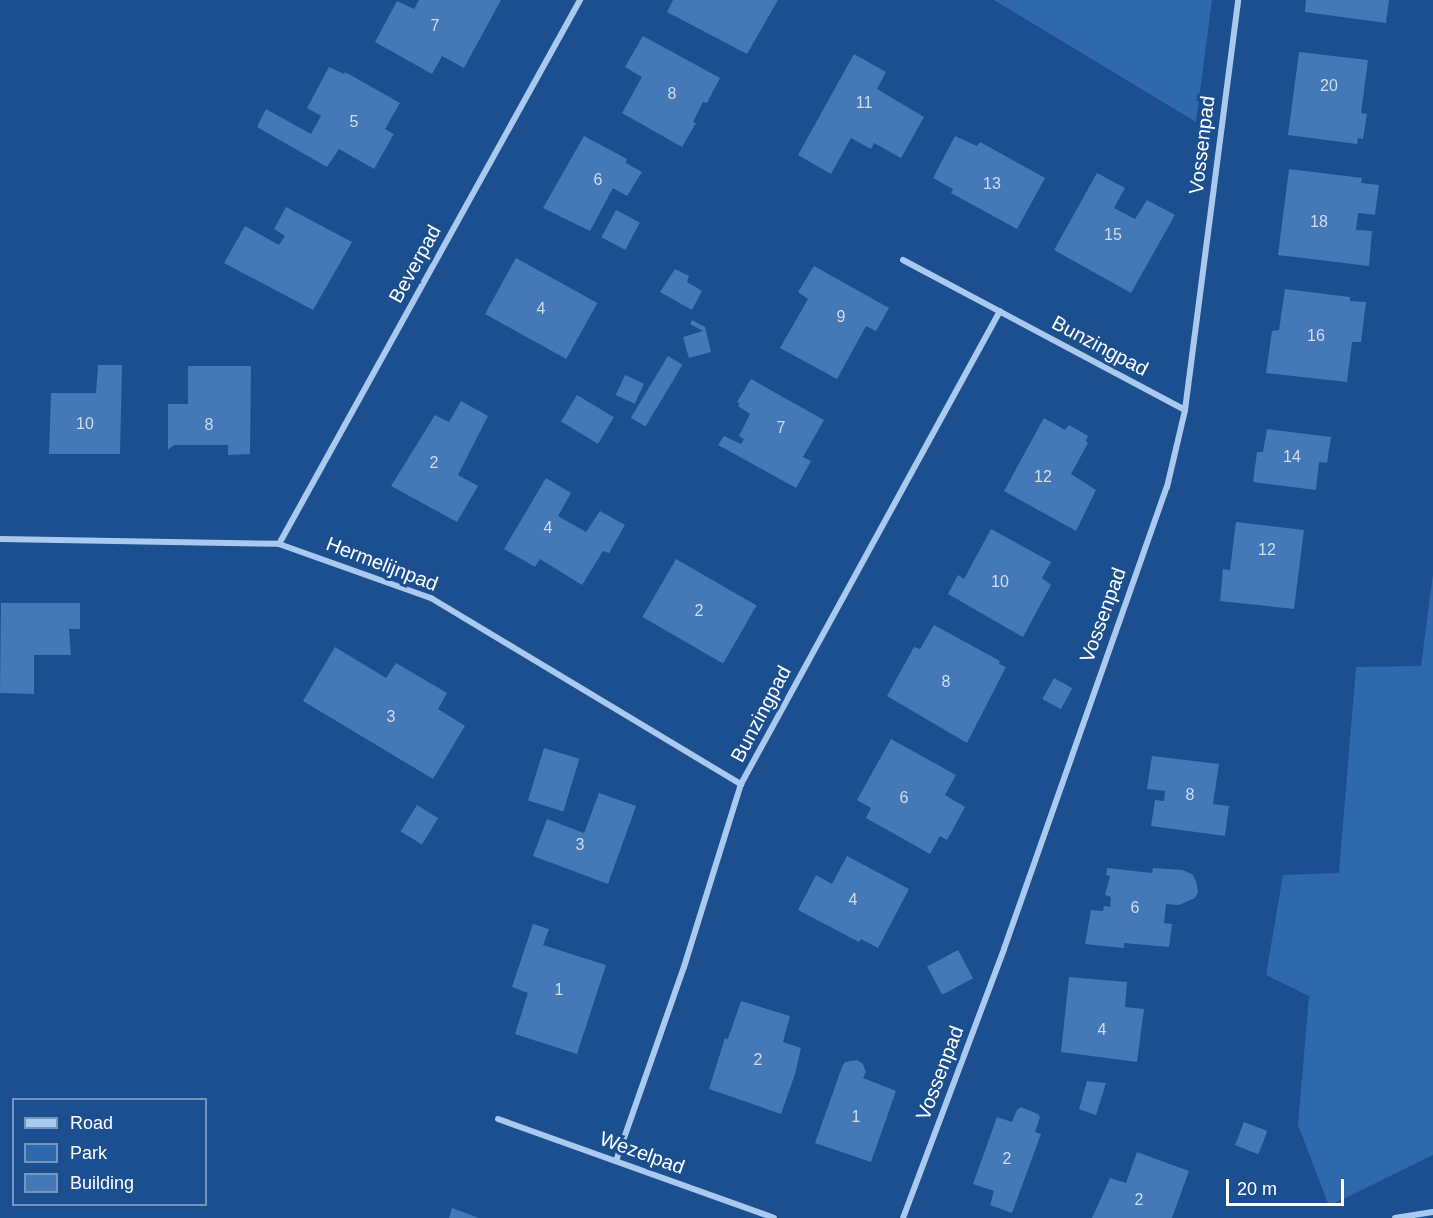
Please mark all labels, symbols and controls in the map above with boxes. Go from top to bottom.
house number: 7 [431,16,439,36]
house number: 20 [1320,76,1338,96]
house number: 8 [668,84,676,104]
house number: 11 [856,93,872,113]
street label: Vossenpad [1184,94,1220,196]
house number: 5 [350,112,358,132]
house number: 6 [594,170,602,190]
house number: 13 [983,174,1001,194]
house number: 18 [1310,212,1328,232]
street label: Beverpad [384,221,446,307]
house number: 15 [1104,225,1122,245]
house number: 4 [537,299,545,319]
house number: 9 [837,307,845,327]
street label: Bunzingpad [1048,311,1152,381]
house number: 16 [1307,326,1325,346]
house number: 10 [76,414,94,434]
house number: 8 [205,415,213,435]
house number: 7 [777,418,785,438]
house number: 14 [1283,447,1301,467]
house number: 2 [430,453,438,473]
house number: 12 [1034,467,1052,487]
house number: 4 [544,518,552,538]
street label: Hermelijnpad [323,532,441,596]
house number: 12 [1258,540,1276,560]
street label: Vossenpad [1075,564,1131,666]
house number: 10 [991,572,1009,592]
house number: 2 [695,601,703,621]
street label: Bunzingpad [726,662,796,766]
house number: 8 [942,672,950,692]
house number: 3 [387,707,395,727]
house number: 8 [1186,785,1194,805]
house number: 6 [900,788,908,808]
house number: 3 [576,835,584,855]
house number: 4 [849,890,857,910]
house number: 6 [1131,898,1139,918]
house number: 1 [555,980,563,1000]
house number: 4 [1098,1020,1106,1040]
street label: Vossenpad [911,1022,969,1124]
house number: 2 [754,1050,762,1070]
legend [12,1098,207,1206]
house number: 1 [852,1107,860,1127]
text: Road [70,1113,113,1133]
street label: Wezelpad [596,1127,688,1179]
text: Park [70,1143,107,1163]
house number: 2 [1003,1149,1011,1169]
scale bar [1229,1167,1348,1205]
text: Building [70,1173,134,1193]
text: 20 m [1237,1179,1277,1199]
house number: 2 [1135,1190,1143,1210]

